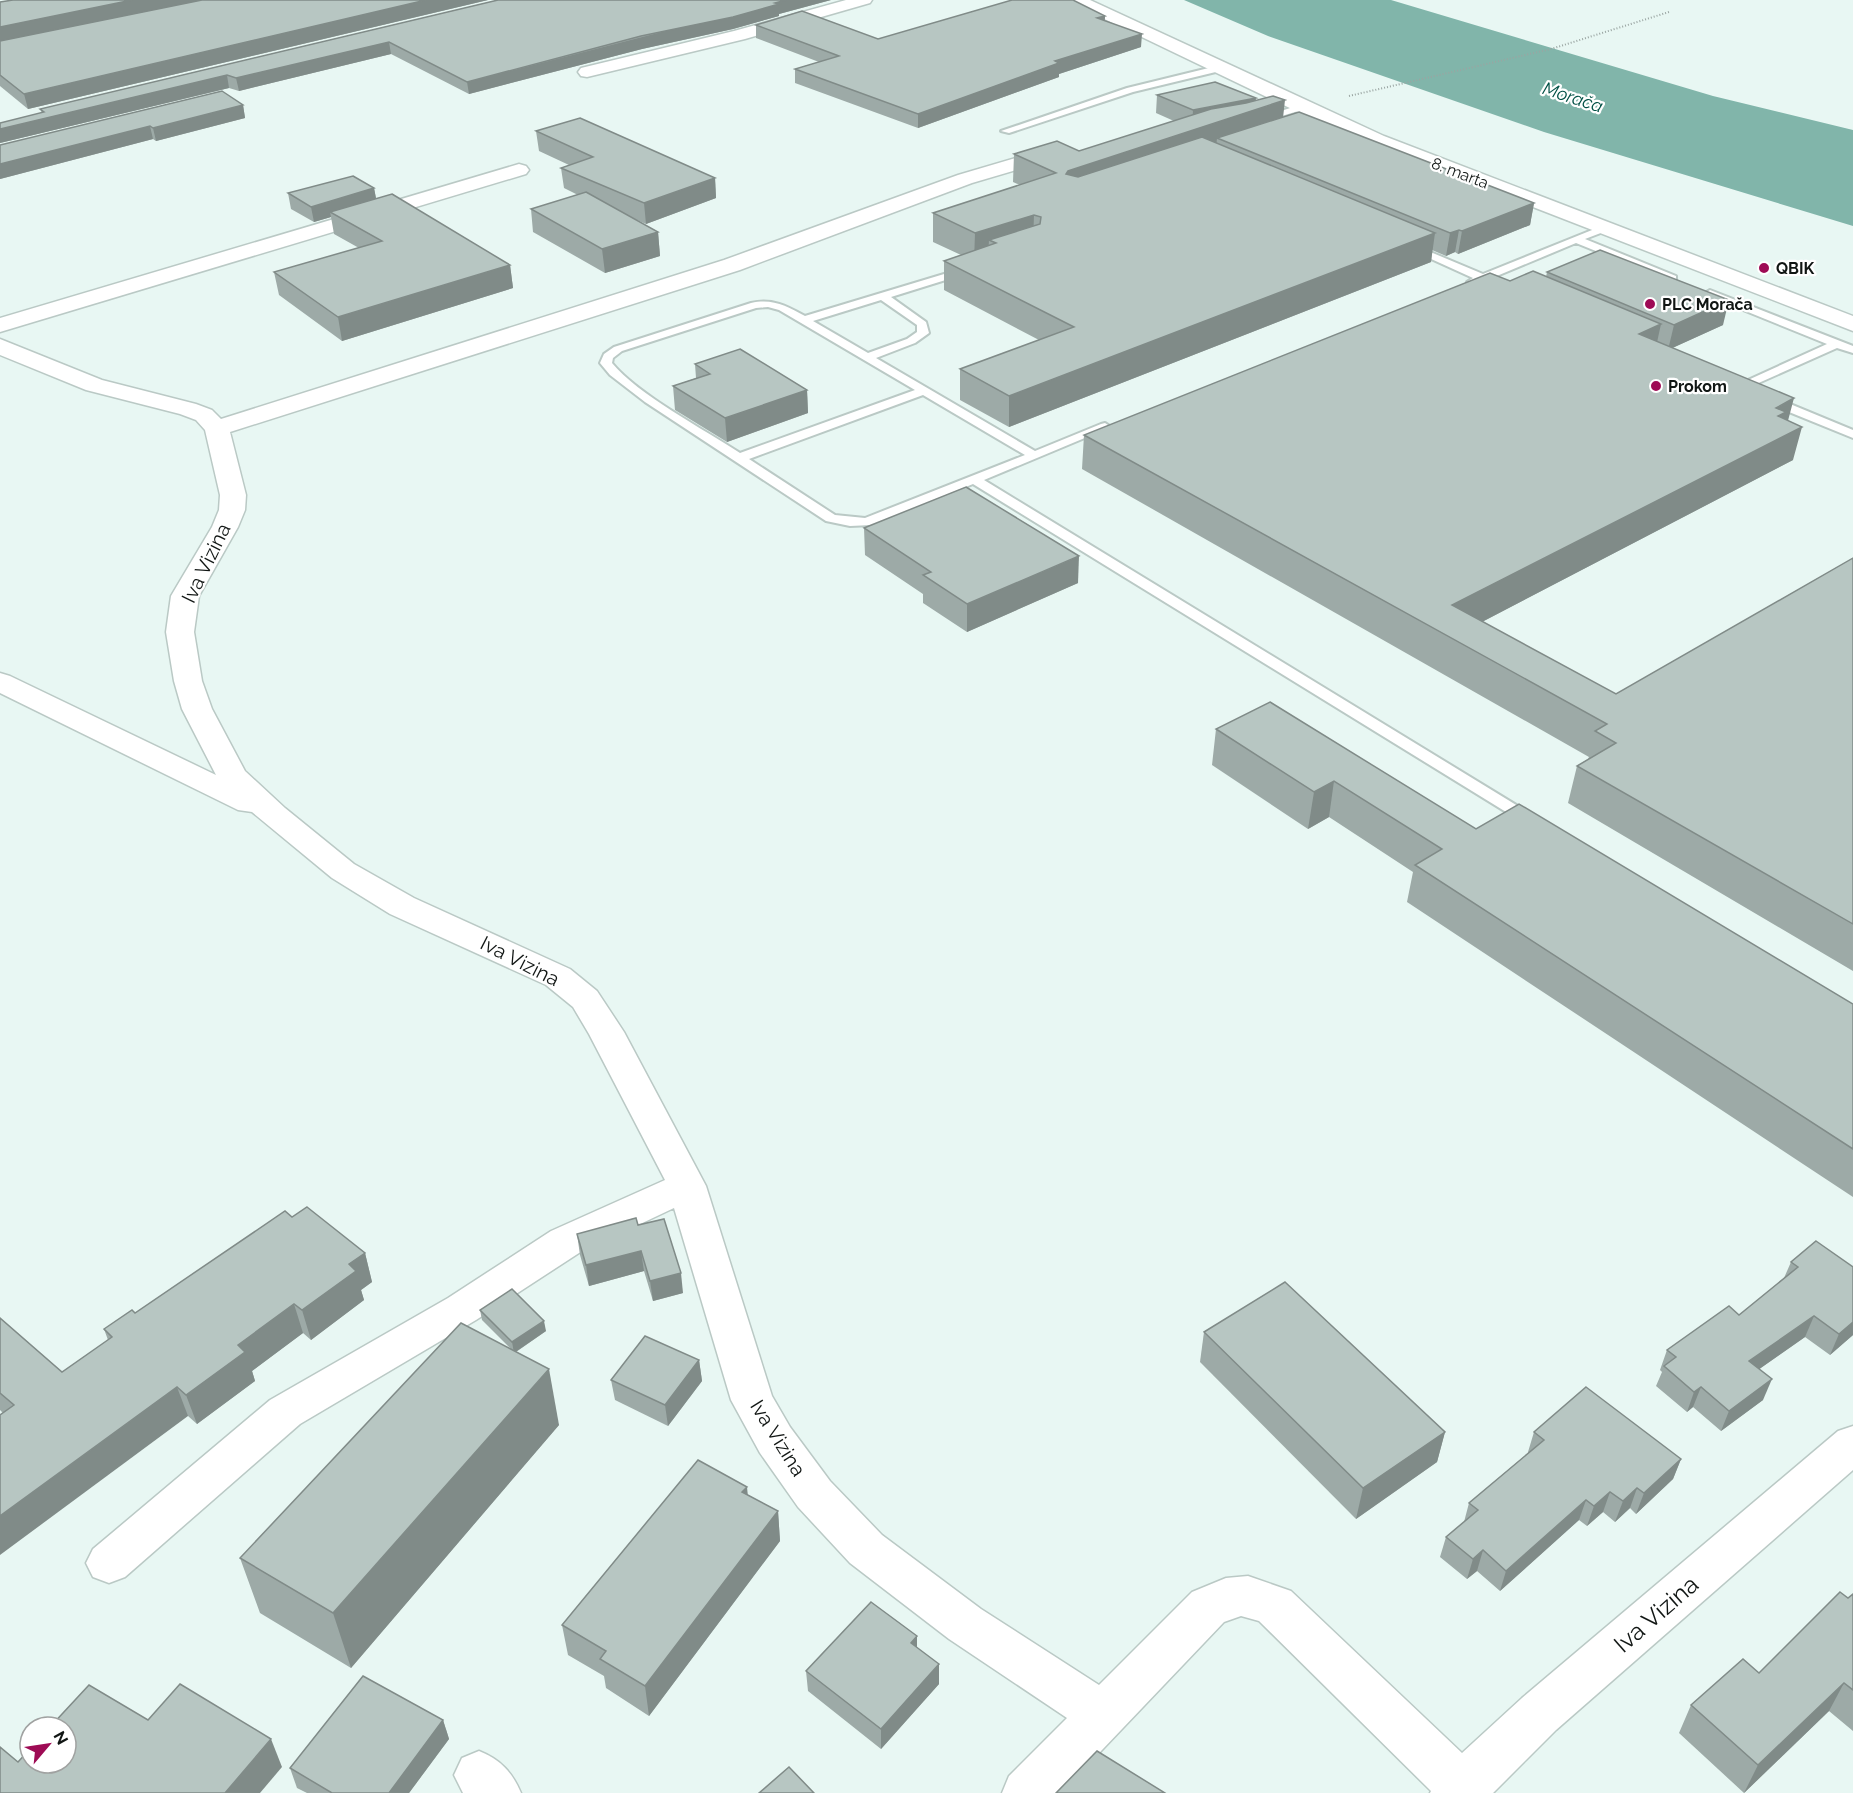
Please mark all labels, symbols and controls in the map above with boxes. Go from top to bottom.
water label: Morača [1540,77,1606,117]
street label: 8. marta [1429,153,1491,193]
place label: QBIK [1776,259,1815,278]
marker: QBIK [1757,261,1771,275]
place label: PLC Morača [1662,295,1753,314]
marker: PLC Morača [1643,297,1657,311]
place label: Prokom [1668,377,1727,396]
marker: Prokom [1649,379,1663,393]
street label: Iva Vizina [176,519,236,607]
street label: Iva Vizina [477,931,563,991]
street label: Iva Vizina [745,1395,811,1481]
street label: Iva Vizina [1608,1569,1704,1659]
north arrow [18,1715,78,1775]
text: N [49,1728,72,1748]

